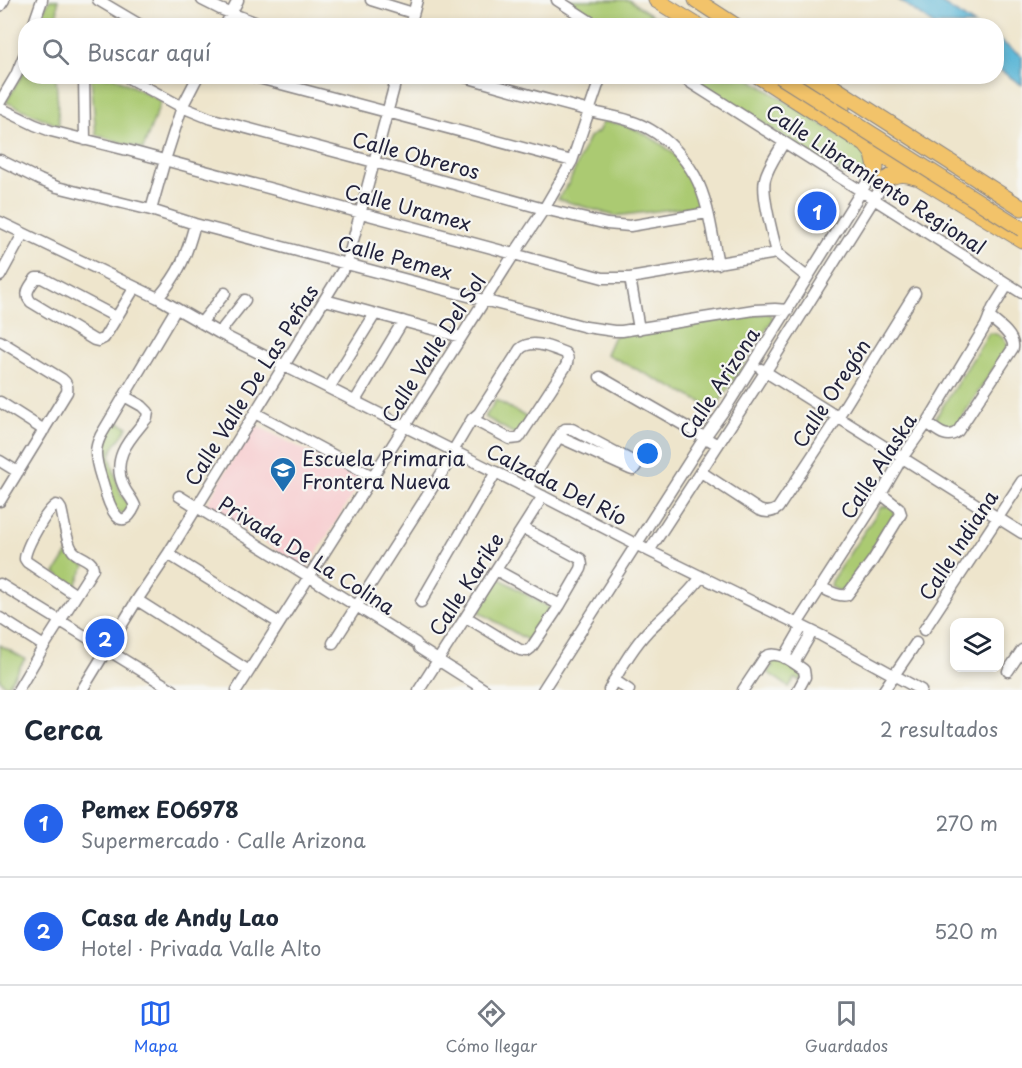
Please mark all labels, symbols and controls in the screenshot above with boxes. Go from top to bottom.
search box [18,18,1004,84]
icon: search [39,35,72,68]
text: Buscar aquí [87,35,211,68]
street label: Calle Libramiento Regional [760,97,992,261]
street label: Calle Obreros [349,124,483,186]
street label: Calle Uramex [341,176,475,238]
pin: 1 [798,188,836,234]
street label: Calle Pemex [334,227,456,287]
street label: Calle Valle Del Sol [374,268,492,428]
street label: Calle Valle De Las Peñas [177,279,325,491]
street label: Calle Arizona [671,321,767,445]
street label: Calle Oregón [785,333,877,453]
street label: Calle Alaska [832,407,924,525]
street label: Calzada Del Río [481,436,633,532]
your location [633,439,662,468]
place label: Escuela Primaria Frontera Nueva [302,443,465,496]
school or university icon: Escuela Primaria Frontera Nueva [268,455,298,493]
street label: Calle Indiana [911,483,1005,606]
street label: Privada De La Colina [213,489,401,622]
street label: Calle Karike [421,526,511,642]
pin: 2 [86,616,124,660]
map controls [950,618,1004,672]
button: layers [950,618,1004,672]
text: Cerca [24,710,103,749]
text: 2 resultados [880,714,998,744]
text: Pemex E06978 [81,792,239,825]
text: 1 [39,808,48,838]
text: 270 m [935,808,998,838]
text: Supermercado · Calle Arizona [81,825,366,855]
text: Casa de Andy Lao [81,900,279,933]
text: 2 [36,916,51,946]
text: 520 m [934,916,998,946]
text: Hotel · Privada Valle Alto [81,933,321,963]
tab: Mapa [134,997,178,1057]
tab: Cómo llegar [446,997,537,1057]
tab: Guardados [805,997,888,1057]

